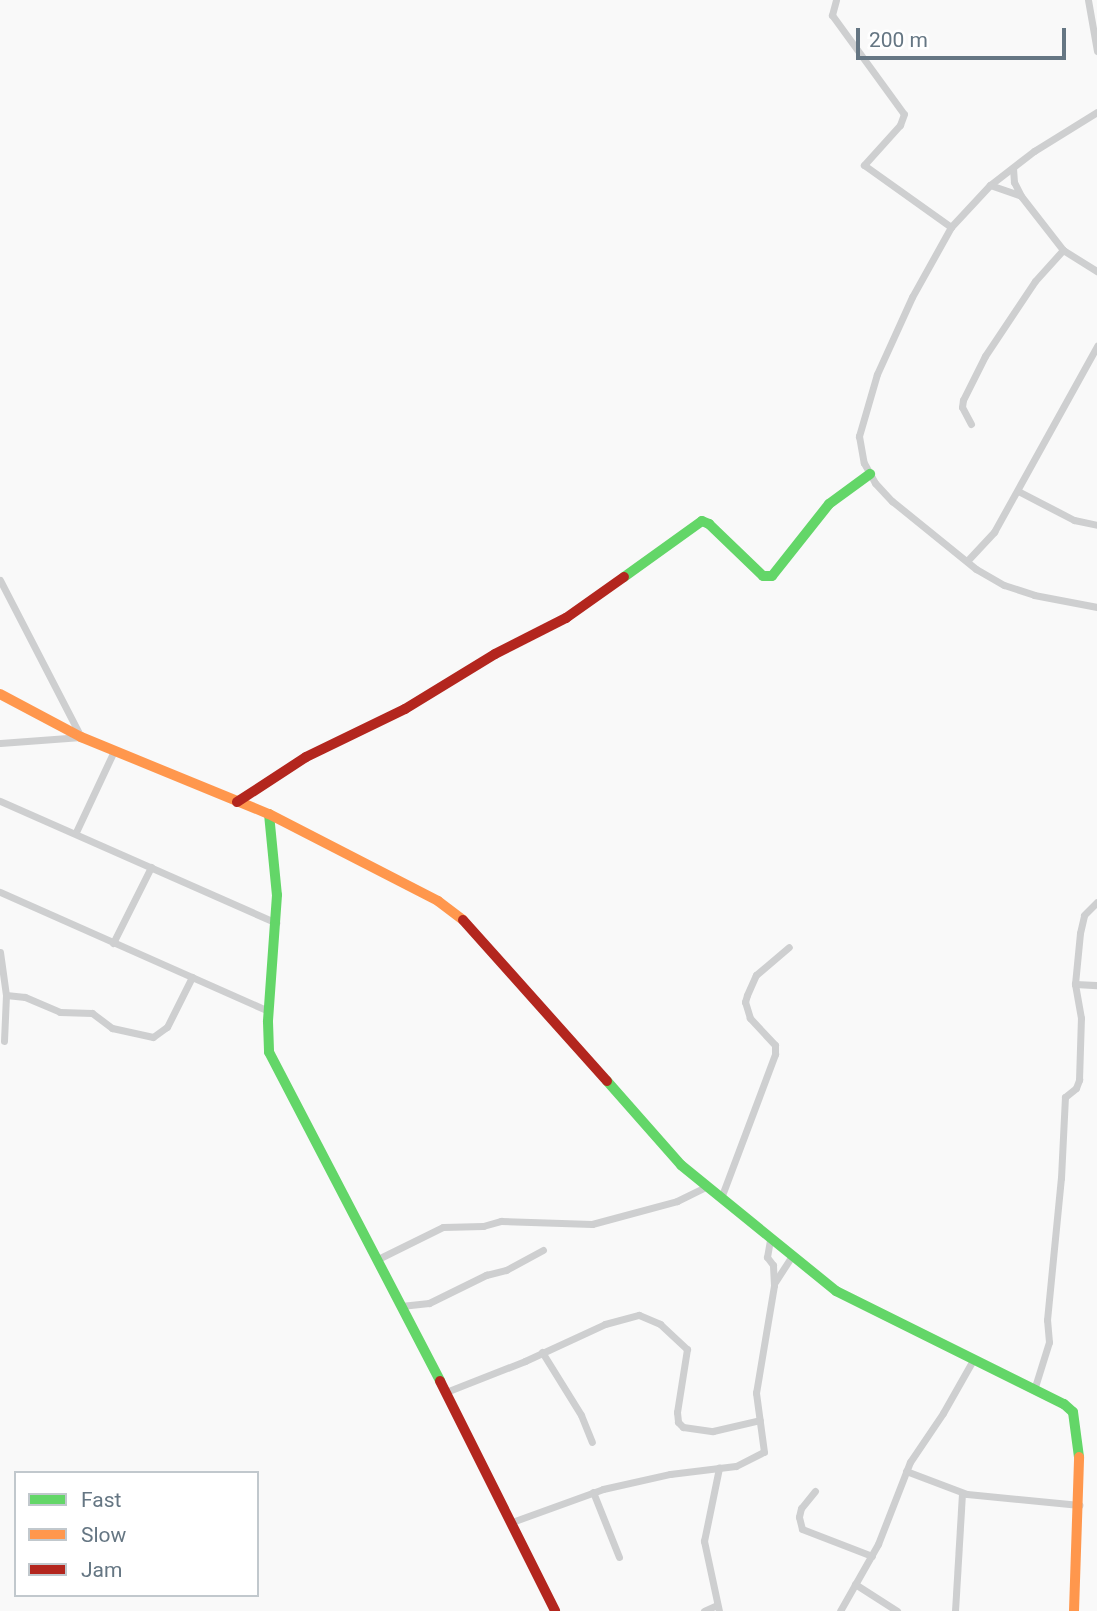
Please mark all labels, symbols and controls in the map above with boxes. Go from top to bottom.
scale bar [859,14,1069,58]
text: 200 m [869,28,928,52]
legend [14,1471,259,1597]
text: Fast [81,1488,121,1512]
text: Slow [81,1523,126,1547]
text: Jam [81,1558,122,1582]

